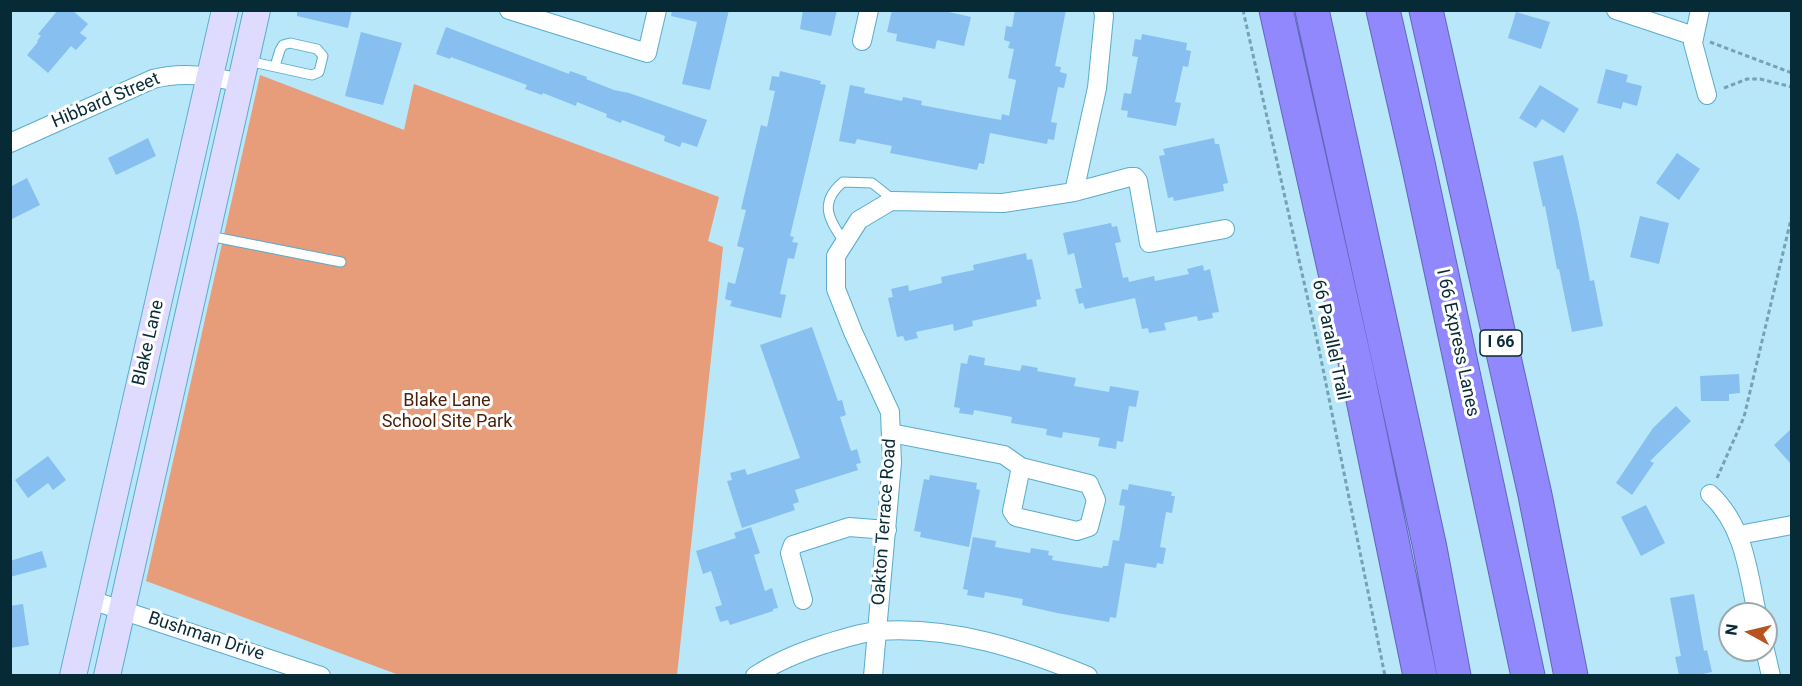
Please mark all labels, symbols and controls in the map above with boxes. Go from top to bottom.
street label: Hibbard Street [49,69,163,133]
street label: I 66 Express Lanes [1431,267,1483,419]
street label: 66 Parallel Trail [1307,278,1353,402]
street label: Blake Lane [129,298,169,388]
road number: I 66 [1480,330,1522,356]
park label: Blake Lane School Site Park [382,390,512,432]
street label: Oakton Terrace Road [868,438,902,606]
north arrow [1718,602,1778,662]
street label: Bushman Drive [145,608,267,666]
text: N [1721,623,1742,637]

